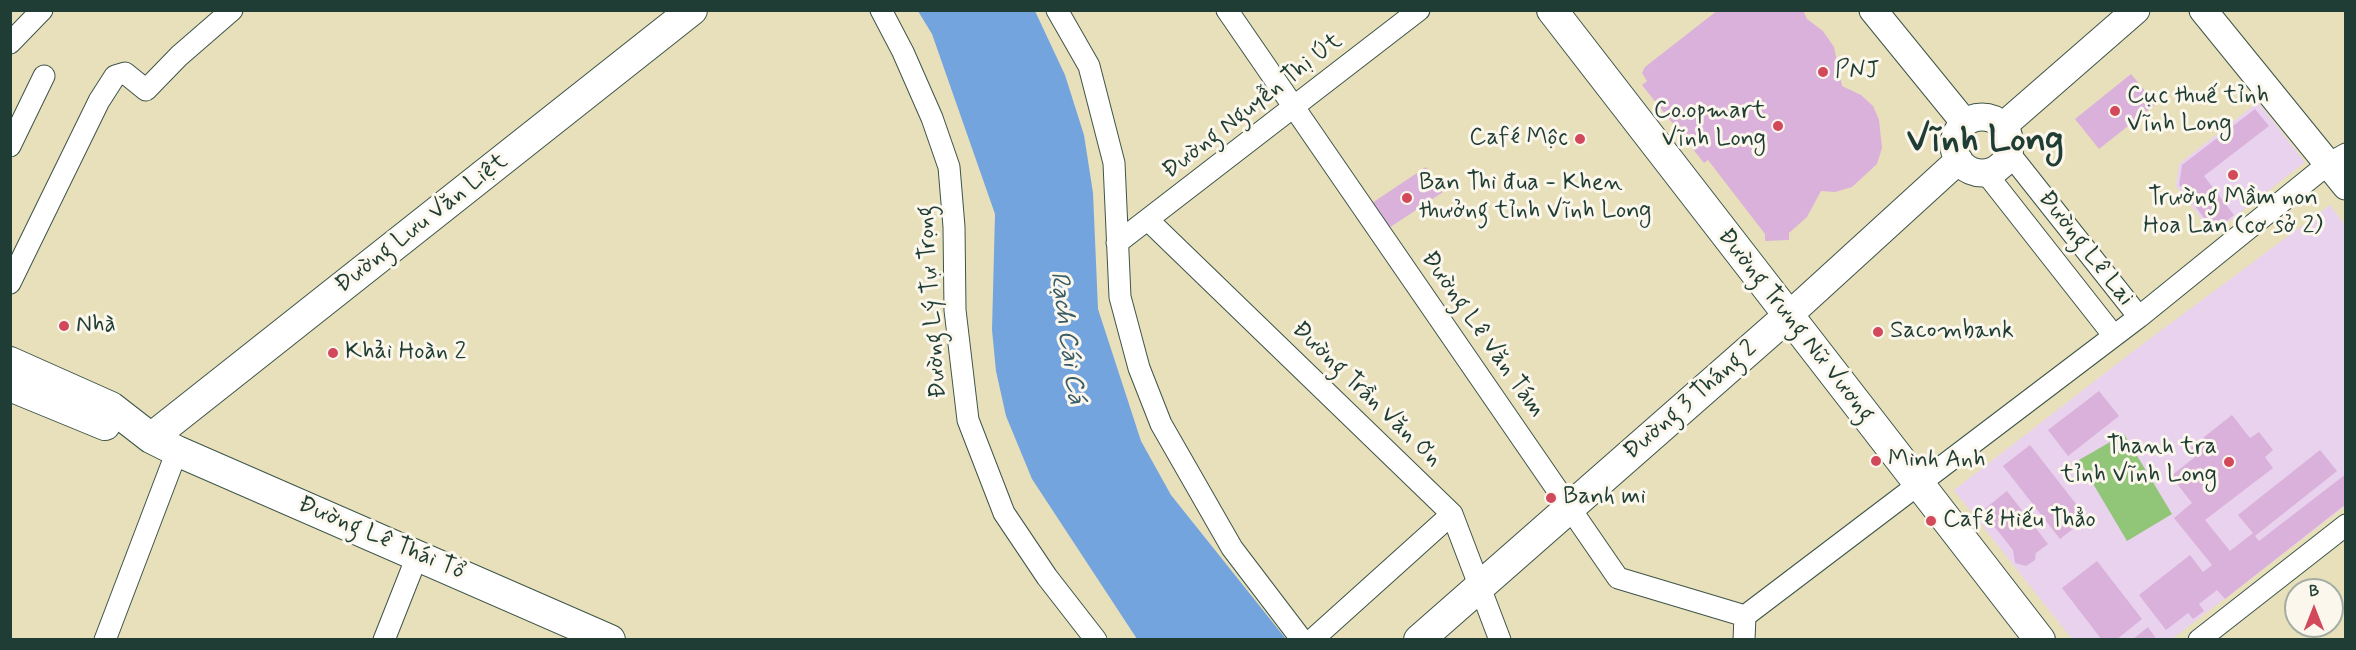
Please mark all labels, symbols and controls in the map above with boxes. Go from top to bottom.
street label: Đường Nguyễn Thị Út [1157,28,1349,186]
place label: PNJ [1835,58,1879,86]
marker: PNJ [1816,65,1830,79]
place label: Cục thuế tỉnh Vĩnh Long [2127,83,2269,139]
place label: Co.opmart Vĩnh Long [1654,98,1766,154]
marker: Cục thuế tỉnh Vĩnh Long [2108,104,2122,118]
marker: Co.opmart Vĩnh Long [1771,119,1785,133]
district label: Vĩnh Long [1907,120,2063,164]
place label: Café Mộc [1469,125,1568,153]
marker: Café Mộc [1573,132,1587,146]
street label: Đường Lưu Văn Liệt [330,148,514,300]
marker: Trường Mầm non Hoa Lan (cơ sở 2) [2226,168,2240,182]
place label: Ban Thi đua - Khen thưởng tỉnh Vĩnh Long [1419,170,1651,226]
street label: Đường Lê Lai [2031,185,2139,313]
place label: Trường Mầm non Hoa Lan (cơ sở 2) [2143,185,2323,241]
marker: Ban Thi đua - Khen thưởng tỉnh Vĩnh Long [1400,191,1414,205]
street label: Đường Lý Tự Trọng [912,205,954,399]
street label: Đường Trưng Nữ Vương [1710,223,1880,429]
street label: Đường Lê Văn Tám [1414,246,1550,424]
water label: Rạch Cái Cá [1041,270,1091,406]
place label: Nhà [76,312,116,340]
street label: Đường Trần Văn Ơn [1285,316,1447,474]
place label: Sacombank [1890,318,2014,346]
marker: Nhà [57,319,71,333]
marker: Sacombank [1871,325,1885,339]
street label: Đường 3 Tháng 2 [1618,335,1764,467]
place label: Khải Hoàn 2 [345,339,466,367]
marker: Khải Hoàn 2 [326,346,340,360]
place label: Thanh tra tỉnh Vĩnh Long [2061,434,2217,490]
place label: Minh Anh [1888,447,1986,475]
marker: Minh Anh [1869,454,1883,468]
marker: Thanh tra tỉnh Vĩnh Long [2222,455,2236,469]
place label: Banh mi [1563,484,1646,512]
street label: Đường Lê Thái Tổ [293,491,469,587]
marker: Banh mi [1544,491,1558,505]
place label: Café Hiếu Thẳo [1943,507,2096,535]
marker: Café Hiếu Thẳo [1924,514,1938,528]
north arrow [2284,578,2344,638]
text: B [2309,581,2319,602]

